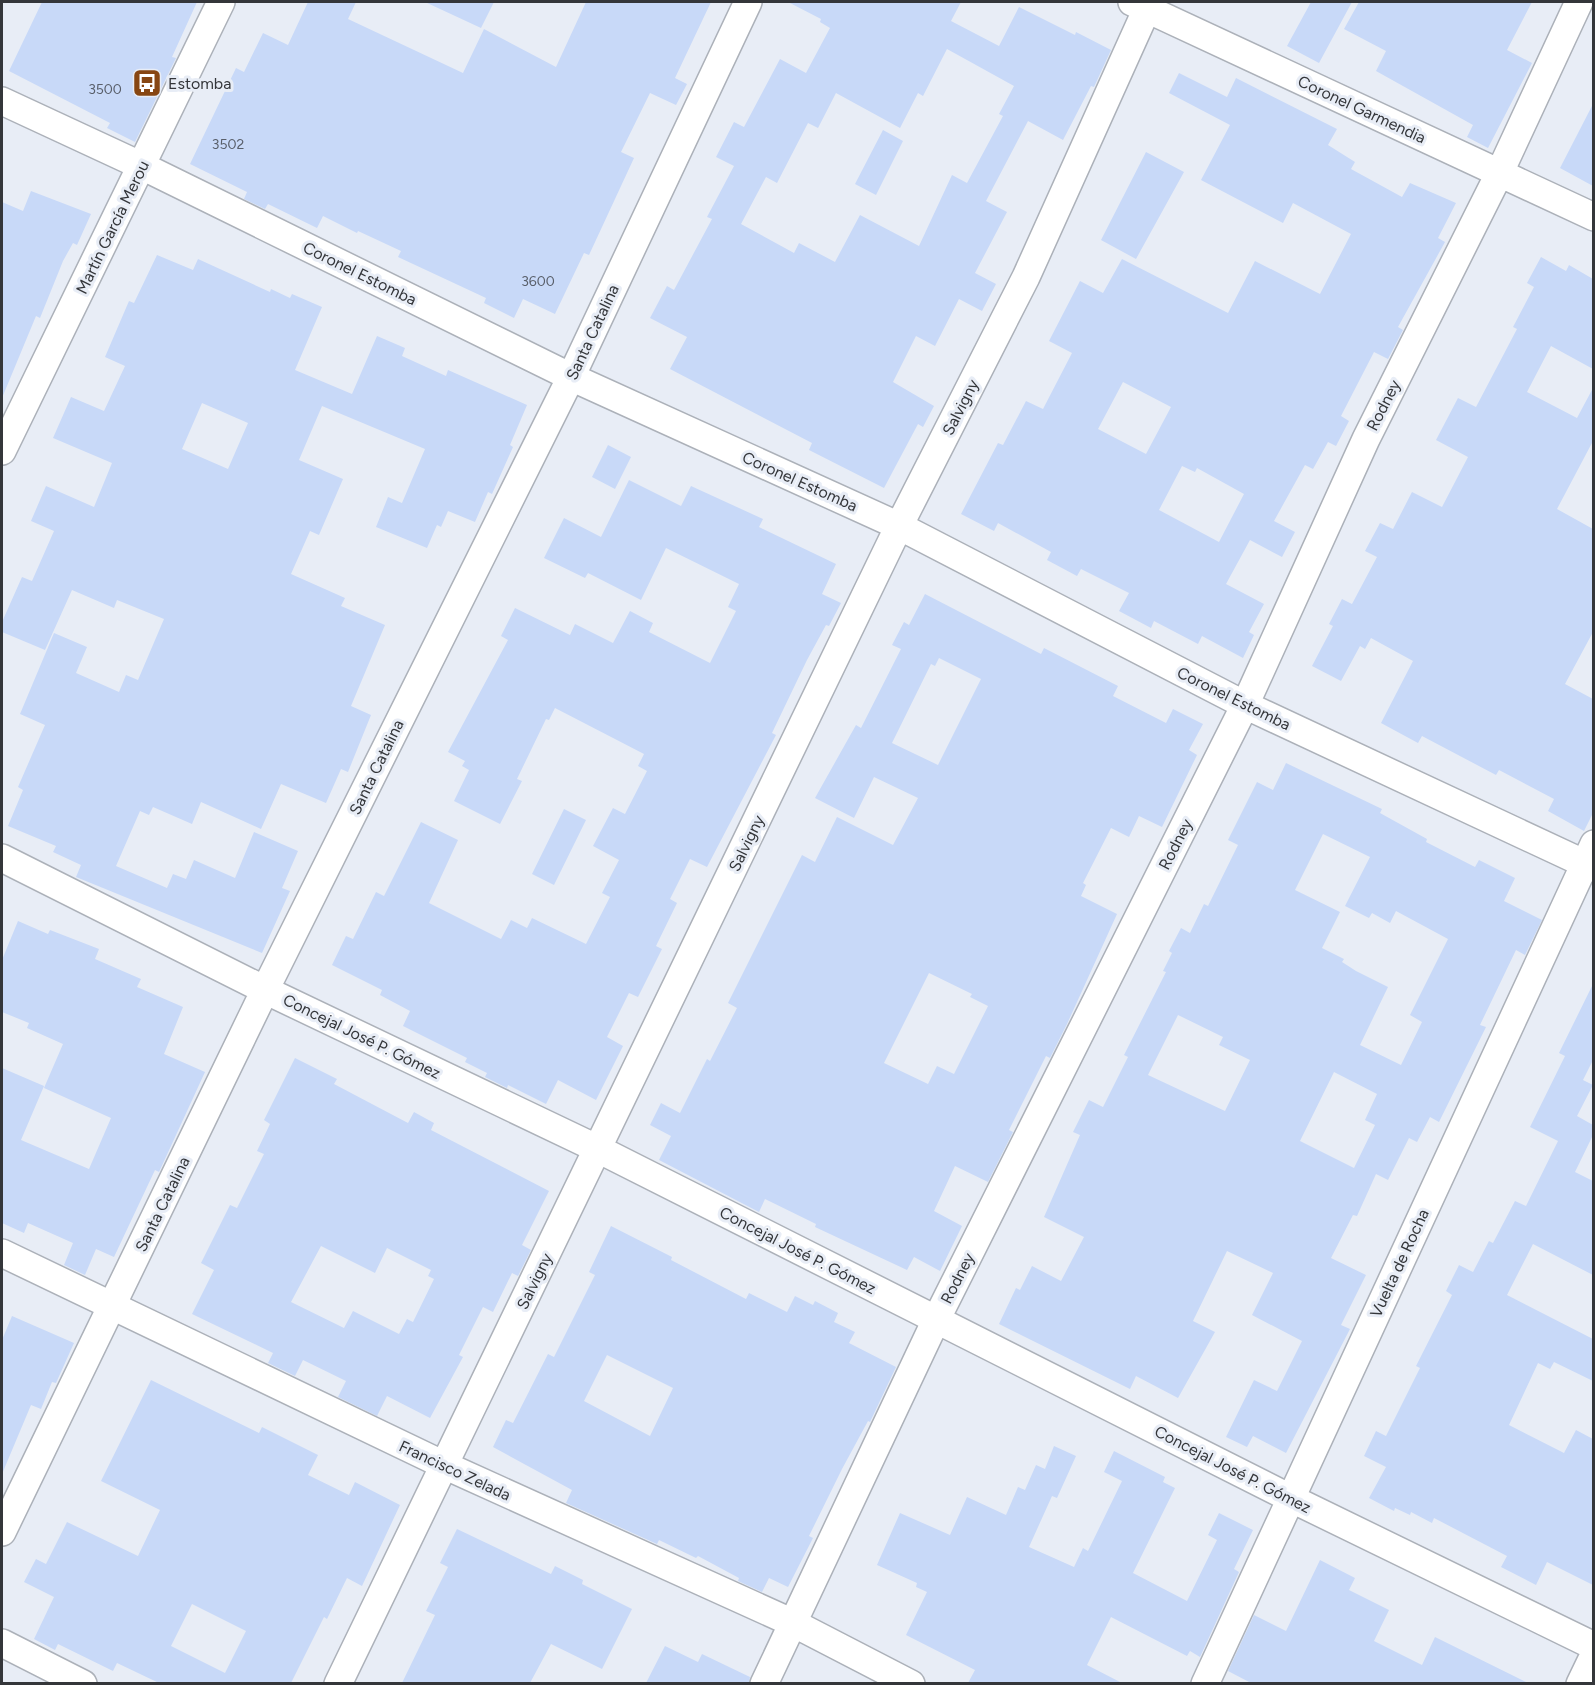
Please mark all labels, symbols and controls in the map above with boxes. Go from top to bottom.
bus stop icon: Estomba [131,67,163,99]
street label: Coronel Garmendia [1295,71,1429,147]
place label: Estomba [168,74,231,93]
house number: 3500 [88,81,122,98]
house number: 3502 [212,136,244,153]
street label: Martín García Merou [72,158,153,297]
street label: Coronel Estomba [300,238,420,309]
house number: 3600 [521,273,555,290]
street label: Santa Catalina [562,281,623,383]
street label: Salvigny [938,376,983,438]
street label: Rodney [1363,376,1405,434]
street label: Coronel Estomba [739,448,860,515]
street label: Coronel Estomba [1174,663,1294,734]
street label: Santa Catalina [345,717,408,818]
street label: Salvigny [725,811,768,874]
street label: Rodney [1155,815,1197,873]
street label: Concejal José P. Gómez [280,990,444,1083]
street label: Santa Catalina [131,1154,194,1255]
street label: Concejal José P. Gómez [716,1203,879,1298]
street label: Vuelta de Rocha [1366,1206,1433,1320]
street label: Salvigny [513,1249,556,1312]
street label: Rodney [937,1249,979,1307]
street label: Concejal José P. Gómez [1151,1422,1314,1517]
street label: Francisco Zelada [396,1436,514,1505]

